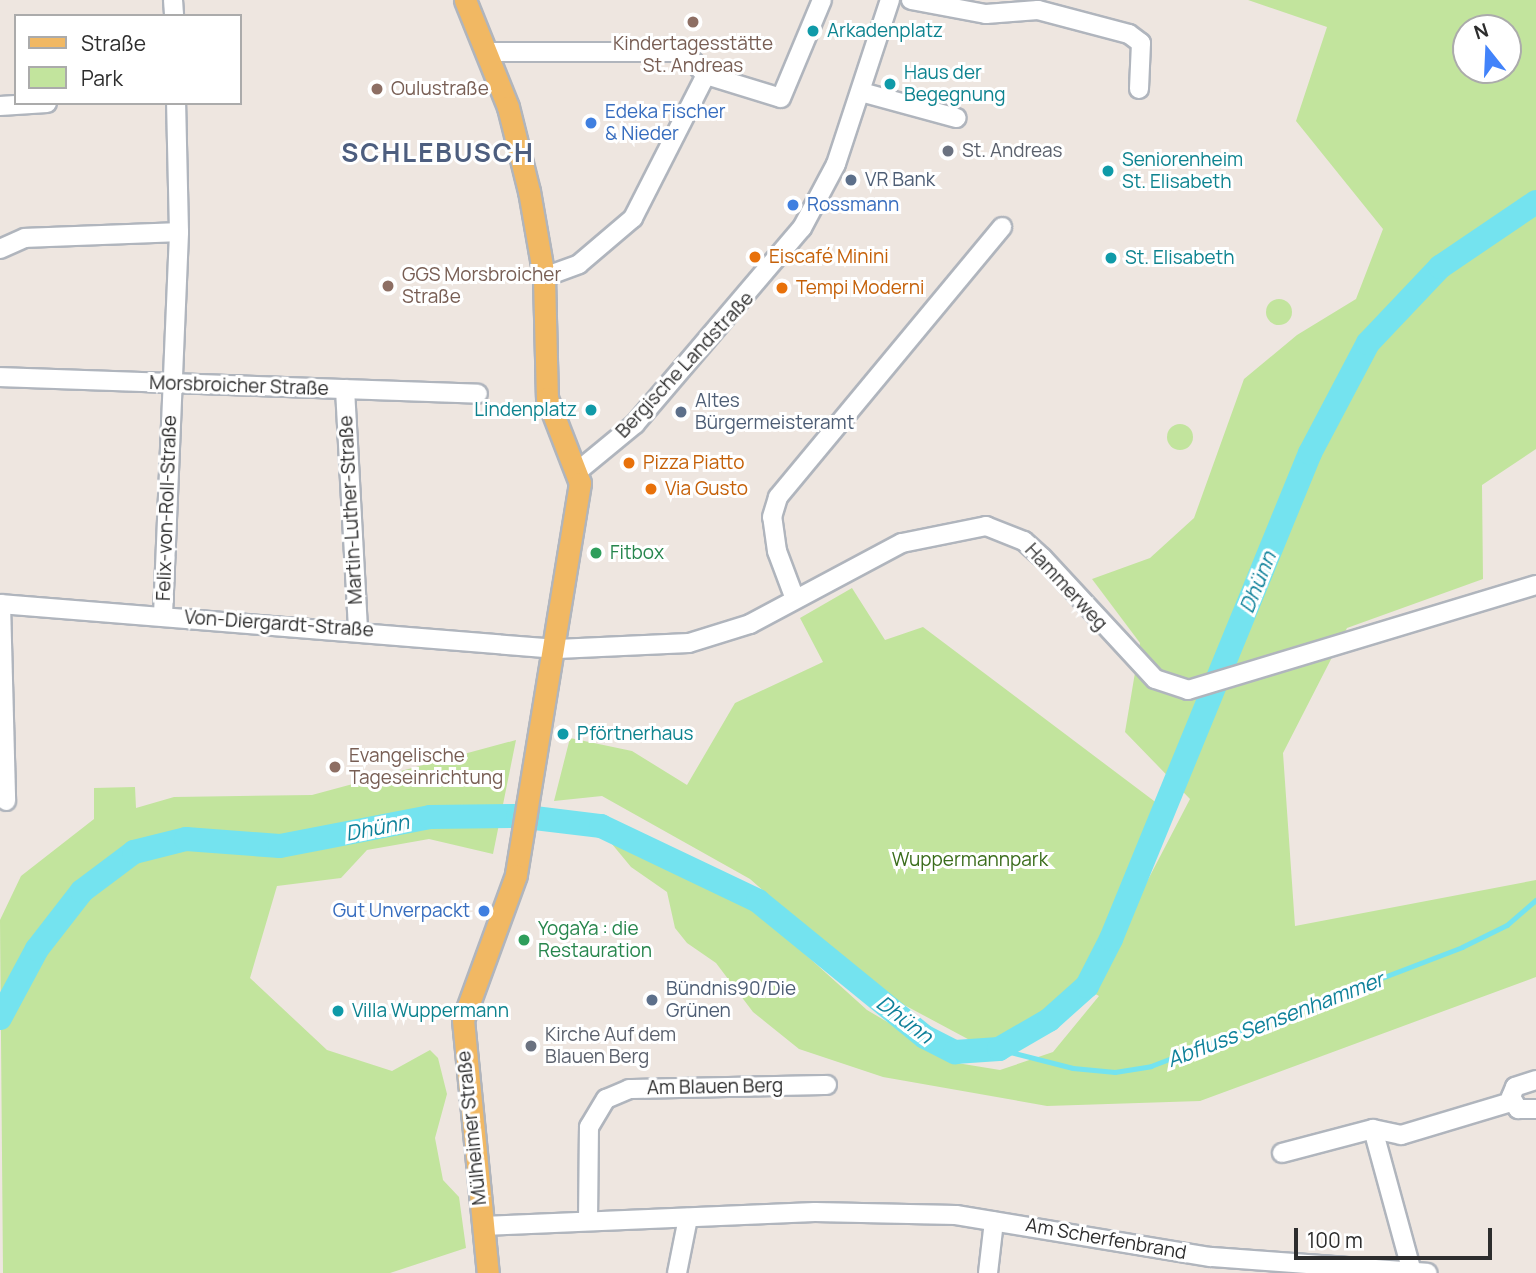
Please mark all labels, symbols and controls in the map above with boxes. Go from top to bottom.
legend [14,14,242,105]
marker: Kindertagesstätte St. Andreas [685,14,701,30]
north arrow [1452,14,1522,84]
text: N [1471,16,1492,45]
place label: Arkadenplatz [827,20,943,42]
marker: Arkadenplatz [805,23,821,39]
text: Straße [81,29,146,57]
place label: Kindertagesstätte St. Andreas [613,33,773,77]
place label: Haus der Begegnung [904,62,1005,106]
text: Park [81,64,123,92]
marker: Haus der Begegnung [882,76,898,92]
place label: Oulustraße [391,78,489,100]
marker: Oulustraße [369,81,385,97]
place label: Edeka Fischer & Nieder [605,101,726,145]
marker: Edeka Fischer & Nieder [583,115,599,131]
district label: SCHLEBUSCH [342,137,534,169]
place label: St. Andreas [962,140,1063,162]
marker: St. Andreas [940,143,956,159]
place label: Seniorenheim St. Elisabeth [1122,149,1243,193]
marker: Seniorenheim St. Elisabeth [1100,163,1116,179]
place label: VR Bank [865,169,935,191]
marker: VR Bank [843,172,859,188]
place label: Rossmann [807,194,899,216]
marker: Rossmann [785,197,801,213]
place label: Eiscafé Minini [769,246,889,268]
place label: St. Elisabeth [1125,247,1234,269]
marker: Eiscafé Minini [747,249,763,265]
marker: St. Elisabeth [1103,250,1119,266]
place label: GGS Morsbroicher Straße [402,264,561,308]
place label: Tempi Moderni [796,277,924,299]
marker: GGS Morsbroicher Straße [380,278,396,294]
marker: Tempi Moderni [774,280,790,296]
street label: Bergische Landstraße [611,287,759,443]
street label: Morsbroicher Straße [149,371,329,401]
place label: Altes Bürgermeisteramt [695,390,854,434]
place label: Lindenplatz [474,399,577,421]
marker: Lindenplatz [583,402,599,418]
marker: Altes Bürgermeisteramt [673,404,689,420]
street label: Felix-von-Roll-Straße [152,415,182,601]
street label: Martin-Luther-Straße [335,415,367,605]
place label: Pizza Piatto [643,452,745,474]
marker: Pizza Piatto [621,455,637,471]
place label: Via Gusto [665,478,748,500]
marker: Via Gusto [643,481,659,497]
street label: Hammerweg [1020,539,1112,635]
place label: Fitbox [610,542,664,564]
marker: Fitbox [588,545,604,561]
water label: Dhünn [1233,548,1281,616]
street label: Von-Diergardt-Straße [184,606,374,642]
place label: Pförtnerhaus [577,723,694,745]
marker: Pförtnerhaus [555,726,571,742]
place label: Evangelische Tageseinrichtung [349,745,503,789]
marker: Evangelische Tageseinrichtung [327,759,343,775]
water label: Dhünn [343,809,411,845]
park label: Wuppermannpark [892,849,1048,871]
place label: Gut Unverpackt [333,900,470,922]
marker: Gut Unverpackt [476,903,492,919]
place label: YogaYa : die Restauration [538,918,652,962]
marker: YogaYa : die Restauration [516,932,532,948]
water label: Abfluss Sensenhammer [1163,966,1387,1072]
place label: Bündnis90/Die Grünen [666,978,796,1022]
water label: Dhünn [872,990,938,1048]
marker: Bündnis90/Die Grünen [644,992,660,1008]
place label: Villa Wuppermann [352,1000,509,1022]
marker: Villa Wuppermann [330,1003,346,1019]
place label: Kirche Auf dem Blauen Berg [545,1024,676,1068]
marker: Kirche Auf dem Blauen Berg [523,1038,539,1054]
street label: Mülheimer Straße [453,1050,491,1206]
street label: Am Blauen Berg [647,1074,783,1100]
street label: Am Scherfenbrand [1024,1214,1188,1264]
scale bar [1298,1214,1496,1258]
text: 100 m [1307,1226,1363,1254]

